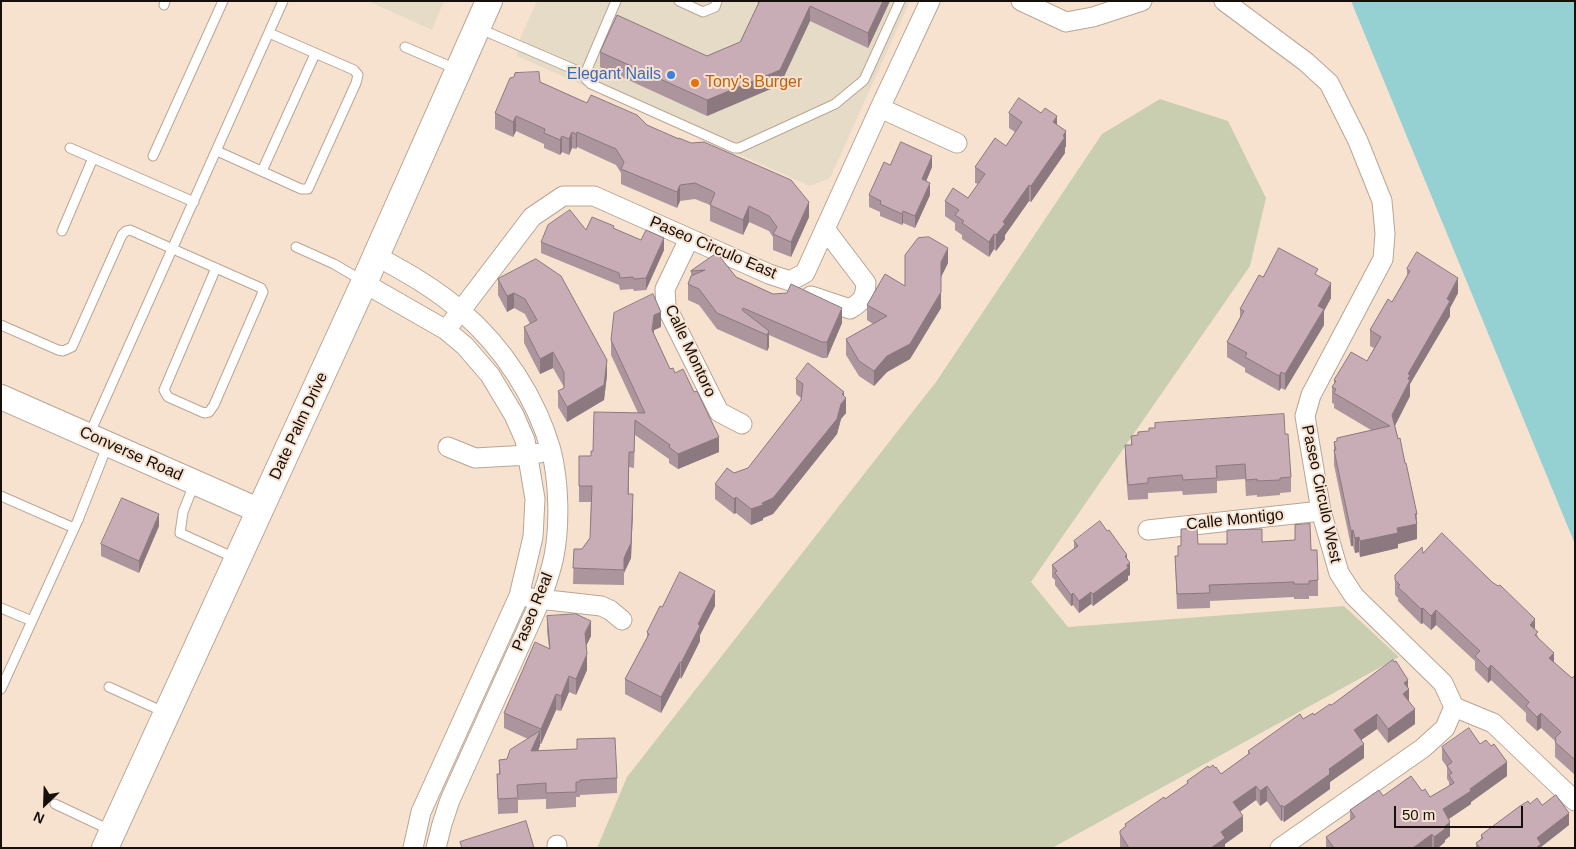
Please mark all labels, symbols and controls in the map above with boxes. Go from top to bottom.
place label: Elegant Nails [567,65,661,85]
marker: Elegant Nails [665,69,677,81]
place label: Tony's Burger [705,73,802,93]
marker: Tony's Burger [689,77,701,89]
street label: Paseo Circulo East [647,213,779,283]
street label: Calle Montoro [660,302,720,400]
street label: Date Palm Drive [266,369,332,483]
street label: Converse Road [76,423,186,485]
street label: Paseo Circulo West [1297,423,1345,565]
street label: Calle Montigo [1185,505,1285,535]
street label: Paseo Real [509,570,557,654]
north arrow [20,779,70,829]
scale bar [1396,796,1525,828]
text: 50 m [1402,806,1435,823]
text: N [31,808,47,827]

